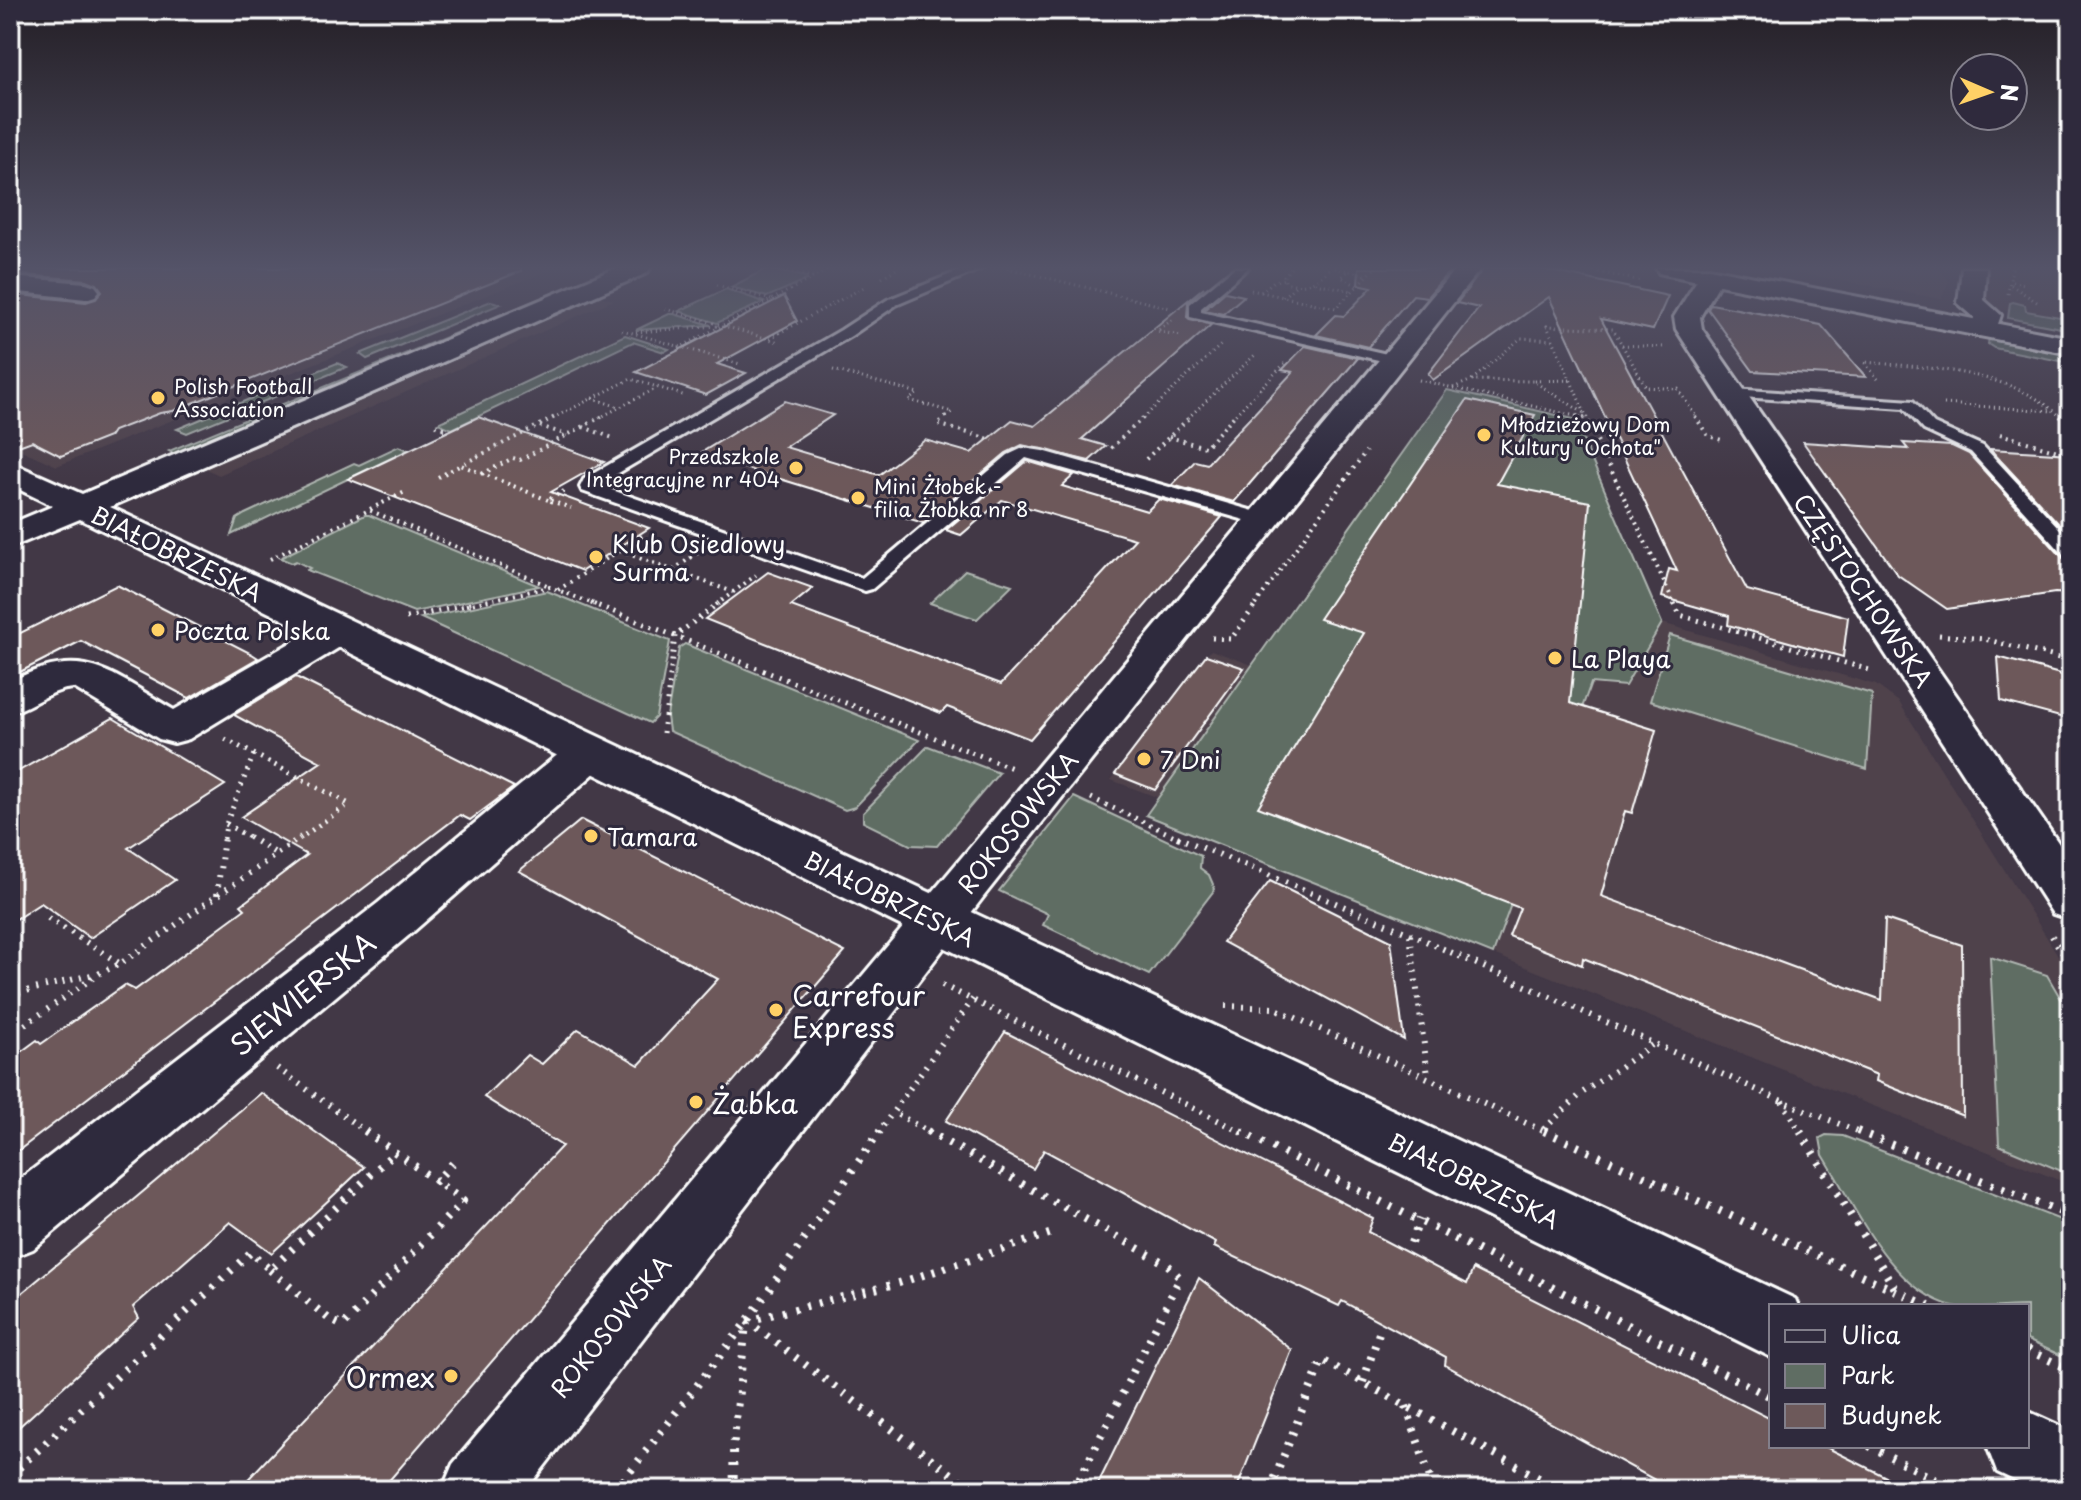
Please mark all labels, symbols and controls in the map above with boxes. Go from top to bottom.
north arrow [1949,52,2029,132]
text: N [1994,83,2027,102]
place label: Polish Football Association [174,371,312,424]
marker: Polish Football Association [149,389,167,407]
place label: Młodzieżowy Dom Kultury "Ochota" [1500,409,1670,462]
marker: Młodzieżowy Dom Kultury "Ochota" [1475,426,1493,444]
place label: Przedszkole Integracyjne nr 404 [586,441,780,494]
marker: Przedszkole Integracyjne nr 404 [787,459,805,477]
place label: Mini Żłobek - filia Żłobka nr 8 [874,471,1028,524]
street label: CZĘSTOCHOWSKA [1786,486,1942,694]
marker: Mini Żłobek - filia Żłobka nr 8 [849,489,867,507]
street label: BIAŁOBRZESKA [85,496,269,610]
place label: Klub Osiedlowy Surma [612,525,785,589]
marker: Klub Osiedlowy Surma [587,548,605,566]
place label: Poczta Polska [174,612,330,648]
marker: Poczta Polska [149,621,167,639]
place label: La Playa [1571,640,1670,676]
marker: La Playa [1546,649,1564,667]
place label: 7 Dni [1160,741,1221,777]
street label: ROKOSOWSKA [948,743,1086,901]
marker: 7 Dni [1135,750,1153,768]
place label: Tamara [607,818,697,854]
marker: Tamara [582,827,600,845]
street label: BIAŁOBRZESKA [798,841,982,955]
street label: SIEWIERSKA [220,921,384,1065]
place label: Carrefour Express [792,973,925,1048]
marker: Carrefour Express [767,1001,785,1019]
place label: Żabka [712,1081,799,1124]
marker: Żabka [687,1093,705,1111]
street label: BIAŁOBRZESKA [1382,1123,1566,1237]
street label: ROKOSOWSKA [541,1247,679,1405]
legend [1769,1304,2029,1448]
text: Ulica [1841,1316,1900,1352]
place label: Ormex [345,1355,435,1398]
text: Park [1841,1356,1895,1392]
marker: Ormex [442,1367,460,1385]
text: Budynek [1841,1396,1942,1432]

